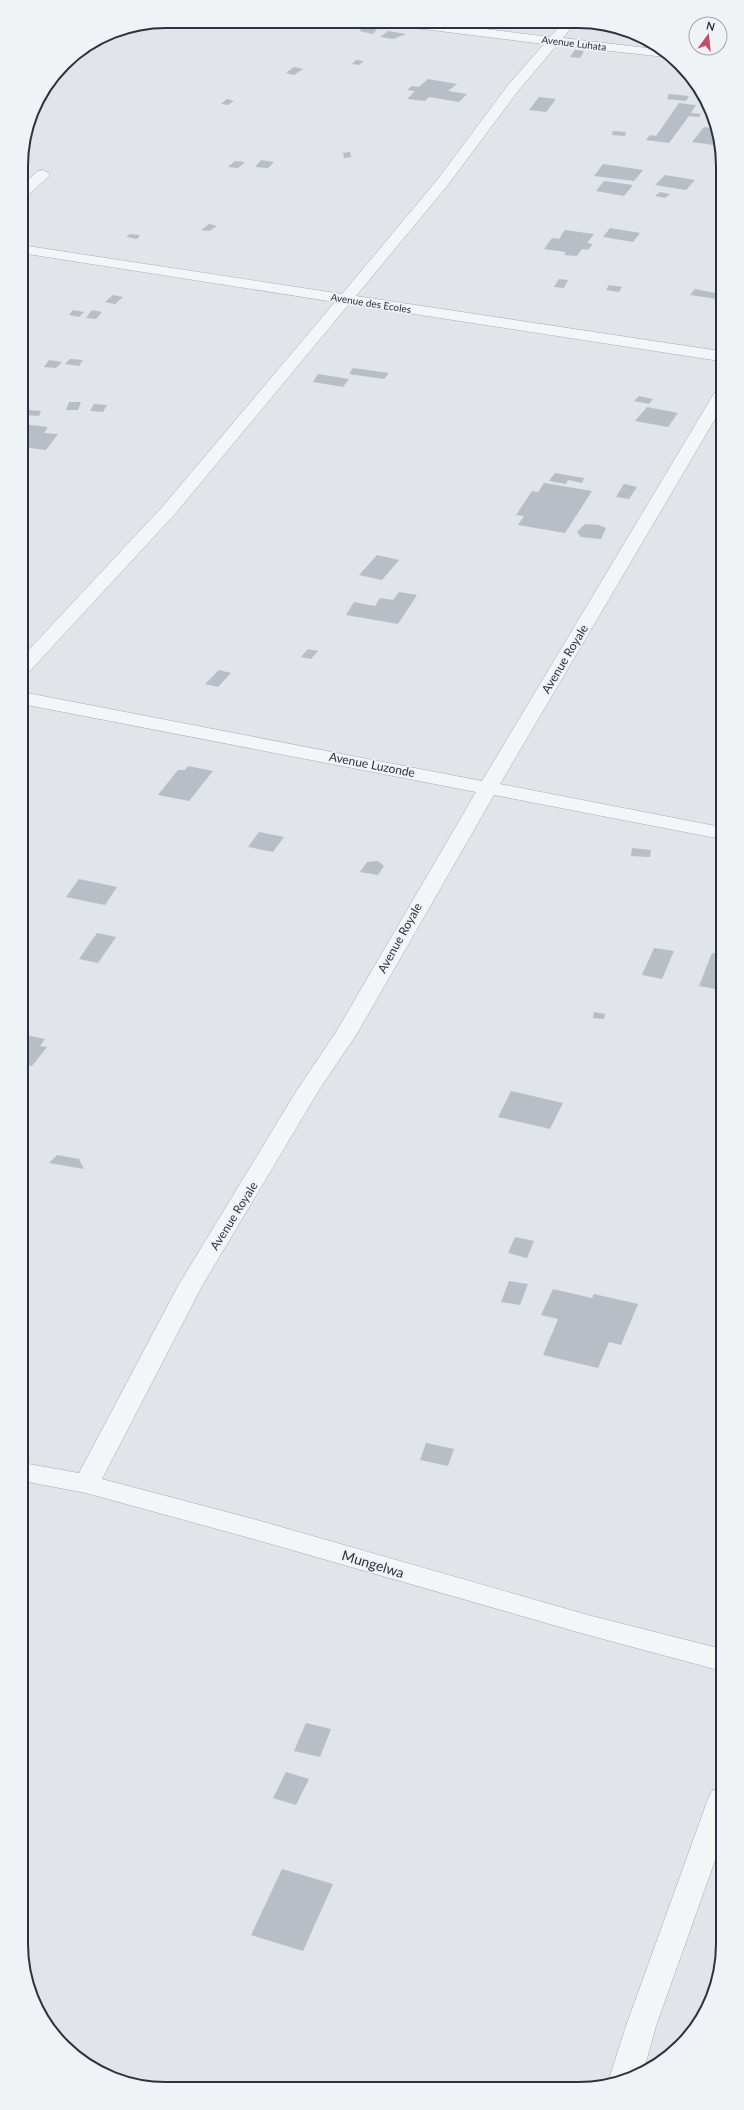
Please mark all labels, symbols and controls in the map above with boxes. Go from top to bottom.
north arrow [688,16,728,56]
text: N [705,18,716,33]
street label: Avenue Luhata [541,33,607,53]
street label: Avenue des Ecoles [330,291,412,315]
street label: Avenue Royale [538,622,591,696]
street label: Avenue Luzonde [328,749,416,780]
street label: Avenue Royale [374,900,425,975]
street label: Avenue Royale [207,1179,261,1253]
street label: Mungelwa [340,1546,406,1581]

